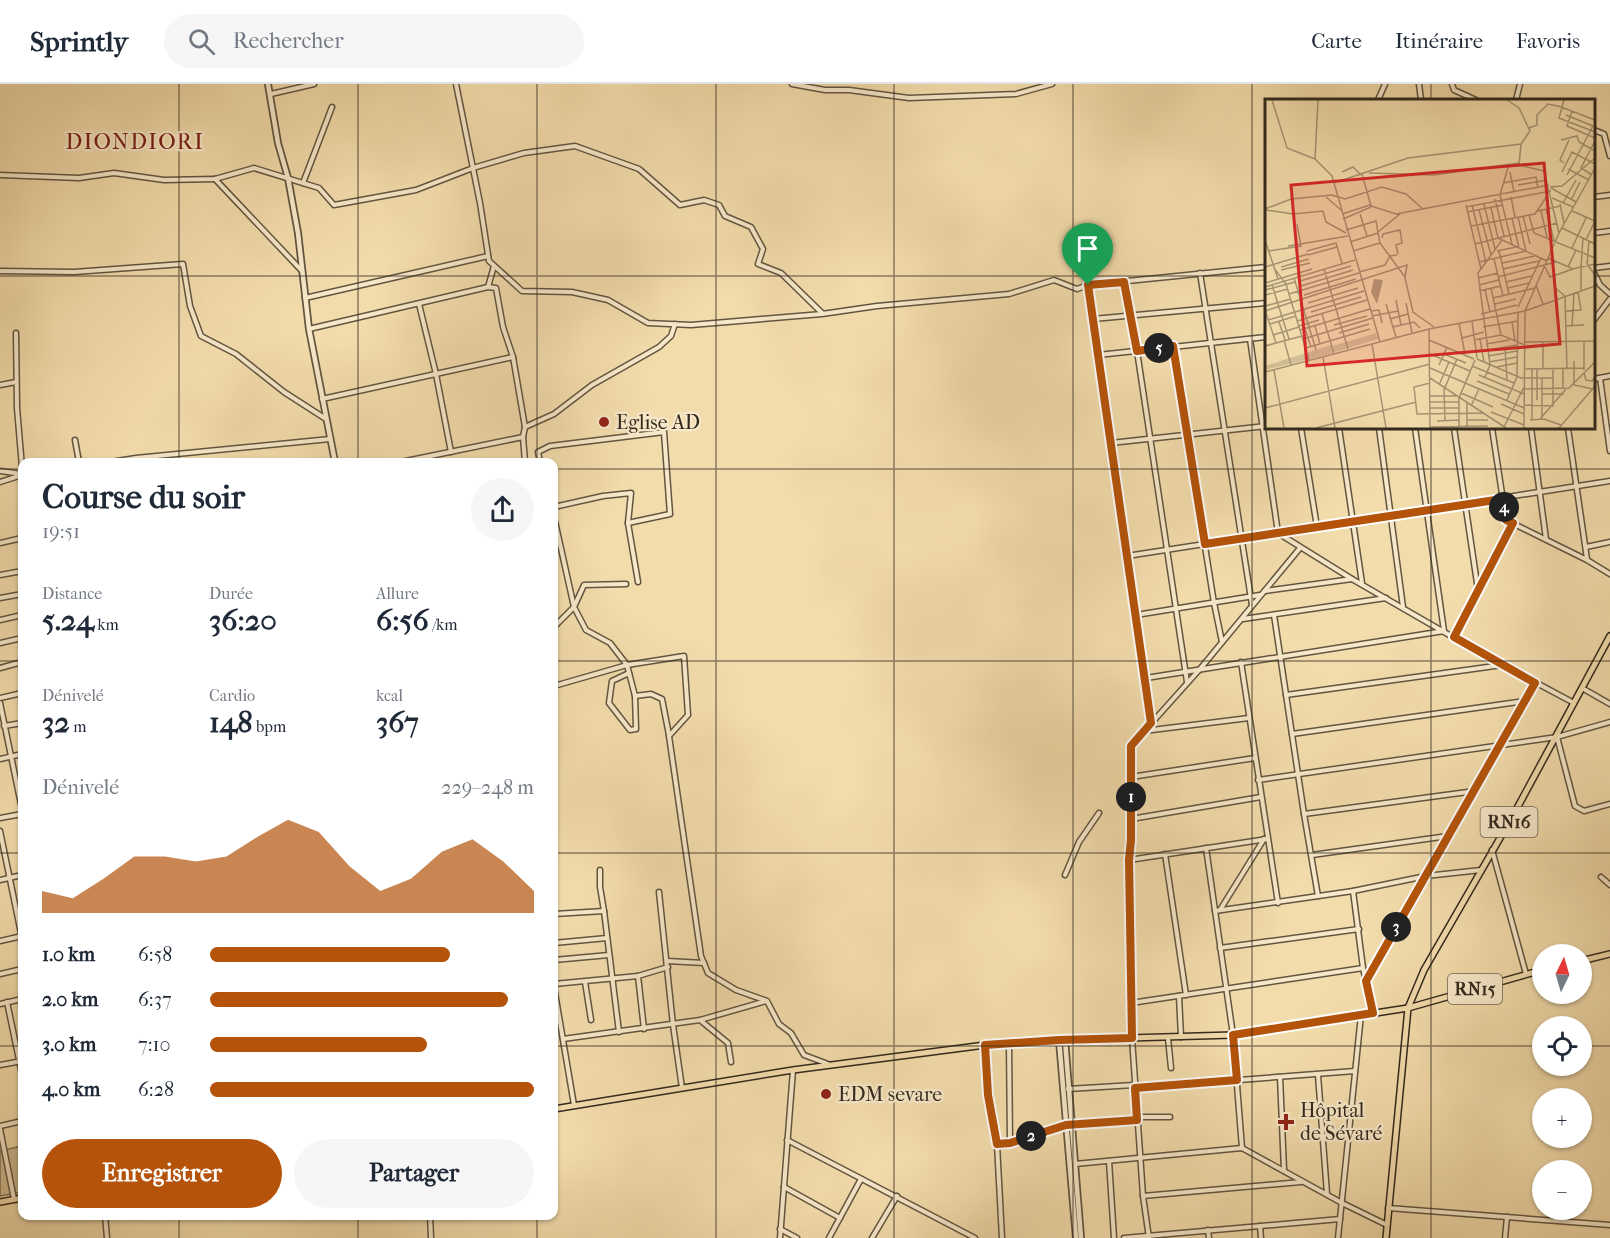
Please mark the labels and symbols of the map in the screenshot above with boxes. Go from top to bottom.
inset map [1265,99,1595,429]
district label: DIONDIORI [66,129,204,155]
pin [1062,223,1113,285]
pin: 5 [1144,333,1174,363]
place label: Eglise AD [616,411,700,434]
marker: Eglise AD [597,415,611,429]
pin: 4 [1489,492,1519,522]
pin: 1 [1116,782,1146,812]
road number: RN16 [1480,807,1538,837]
pin: 3 [1381,912,1411,942]
north arrow [1532,944,1592,1004]
road number: RN15 [1448,974,1502,1004]
place label: EDM sevare [838,1083,942,1106]
marker: EDM sevare [819,1087,833,1101]
place label: Hôpital de Sévaré [1300,1099,1383,1145]
marker: Hôpital de Sévaré [1277,1113,1295,1131]
pin: 2 [1016,1121,1046,1151]

